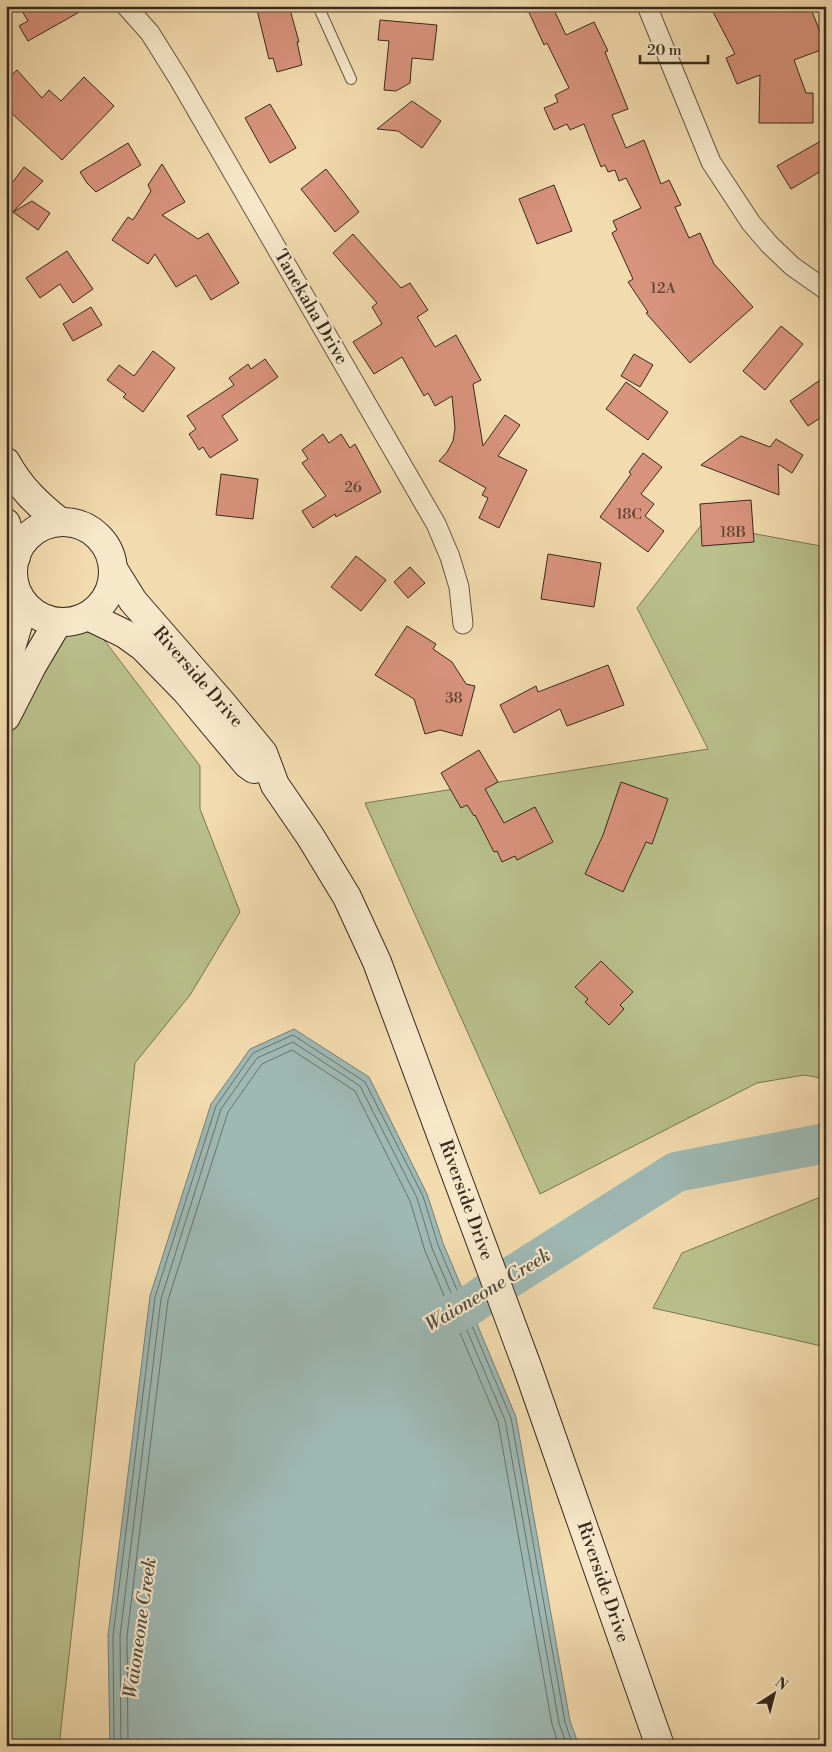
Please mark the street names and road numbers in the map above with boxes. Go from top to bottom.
street label: Tanekaha Drive [269,245,353,369]
street label: Riverside Drive [148,622,248,732]
street label: Riverside Drive [434,1137,498,1263]
street label: Riverside Drive [572,1518,634,1646]

